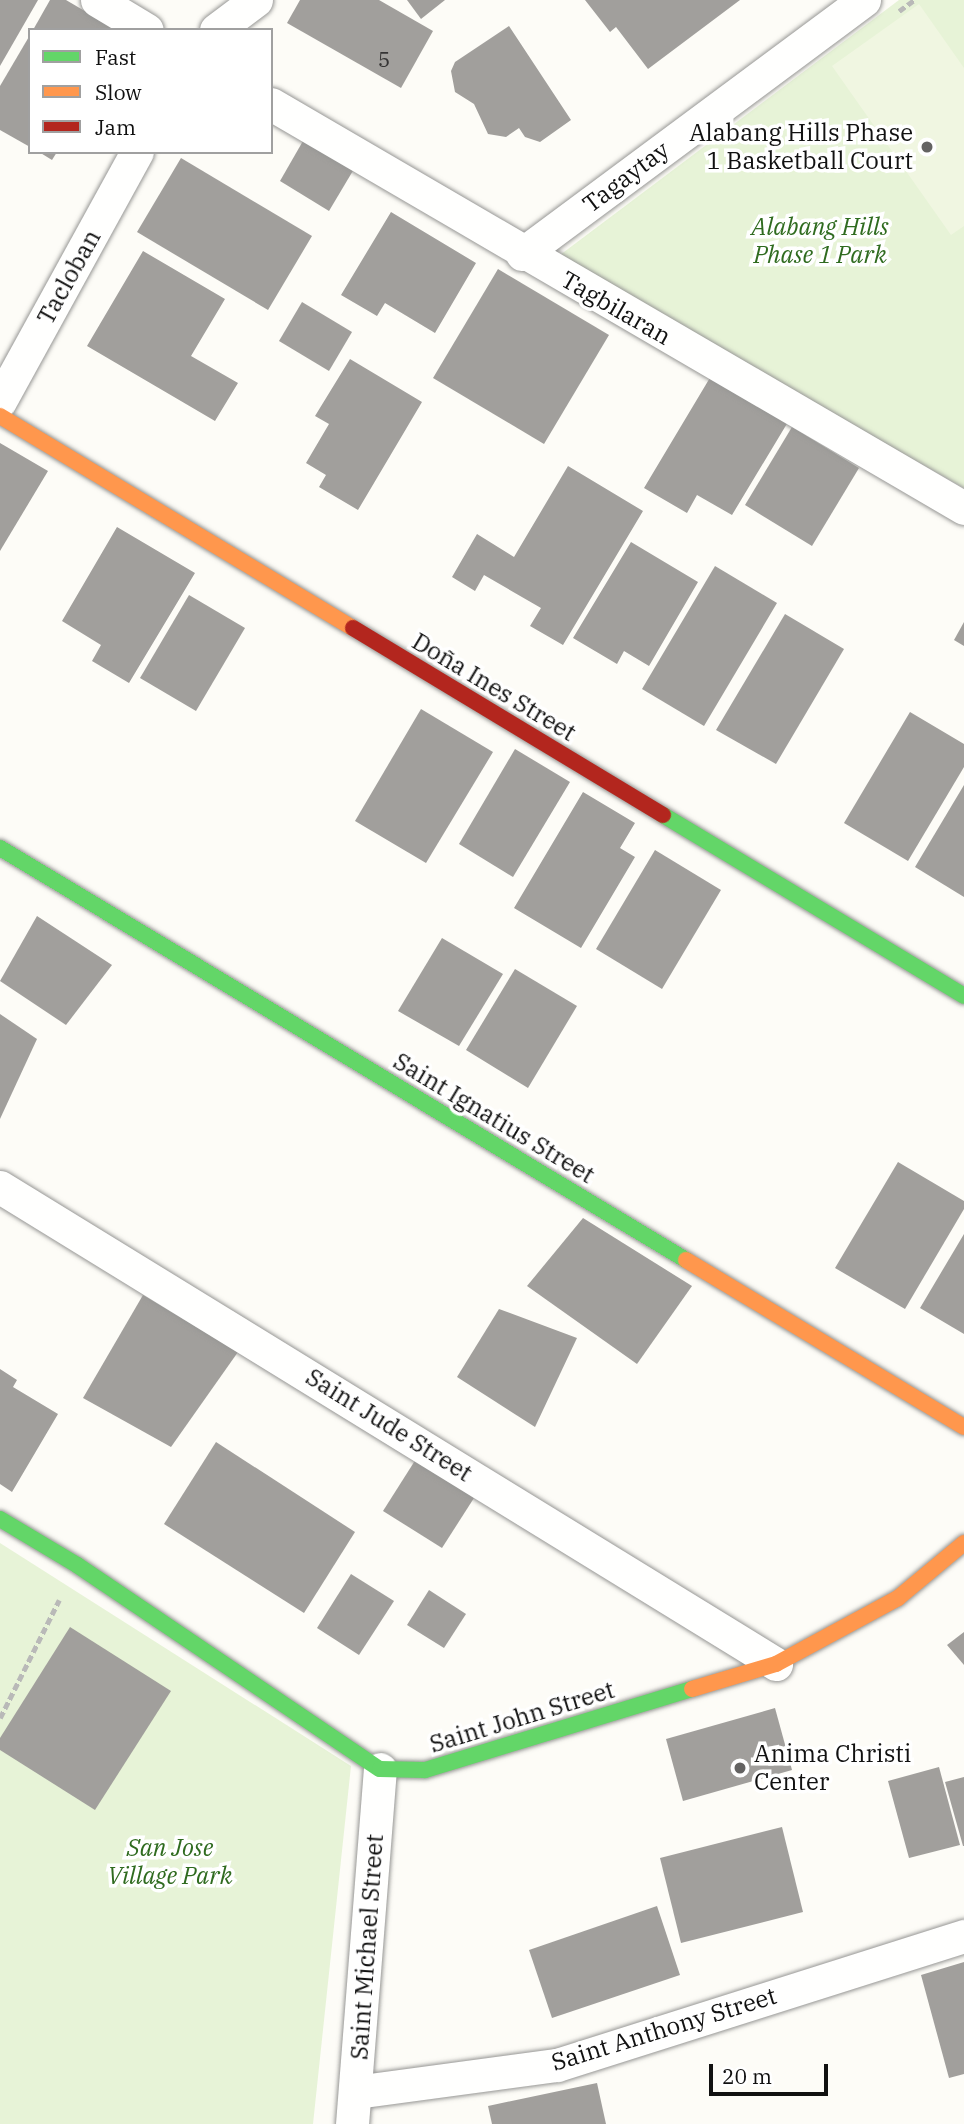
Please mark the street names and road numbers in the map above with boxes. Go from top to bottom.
street label: Tagaytay [577,135,675,219]
street label: Tacloban [31,225,107,329]
street label: Tagbilaran [556,265,676,351]
street label: Doña Ines Street [407,627,581,747]
street label: Saint Ignatius Street [388,1047,600,1189]
street label: Saint Jude Street [301,1362,477,1488]
street label: Saint John Street [426,1675,618,1759]
street label: Saint Michael Street [345,1833,389,2061]
street label: Saint Anthony Street [548,1981,780,2077]

